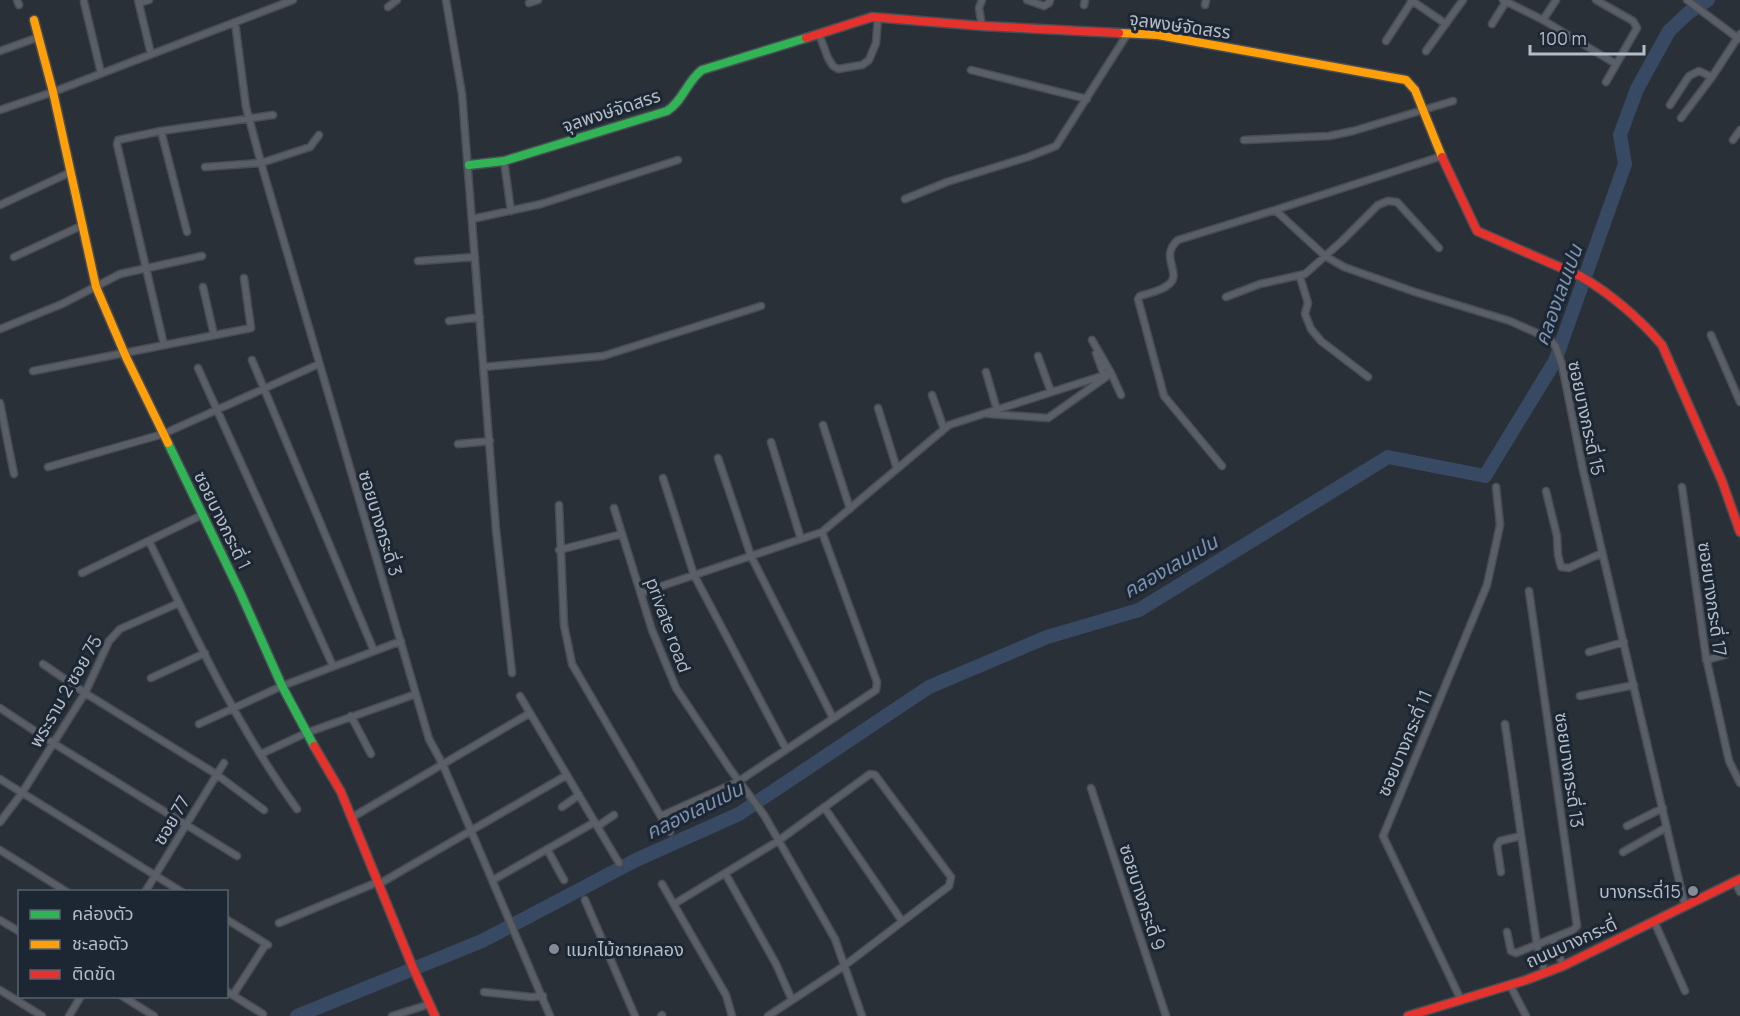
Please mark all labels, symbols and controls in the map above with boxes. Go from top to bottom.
street label: จุลพงษ์จัดสรร [1128,6,1232,44]
scale bar [1530,18,1644,56]
text: 100 m [1539,26,1587,50]
street label: จุลพงษ์จัดสรร [559,83,663,137]
water label: คลองเลนเปน [1527,239,1589,349]
street label: ซอยบางกระดี่ 15 [1563,358,1611,478]
street label: ซอยบางกระดี่ 1 [189,467,257,573]
street label: ซอยบางกระดี่ 3 [354,467,408,579]
water label: คลองเลนเปน [1118,527,1224,604]
street label: ซอยบางกระดี่ 17 [1693,540,1733,658]
street label: private road [641,575,697,675]
street label: พระราม 2 ซอย 75 [23,630,107,752]
street label: ซอยบางกระดี่ 11 [1371,686,1437,800]
street label: ซอยบางกระดี่ 13 [1550,711,1590,829]
water label: คลองเลนเปน [641,774,749,845]
street label: ซอย 77 [147,791,195,849]
street label: ซอยบางกระดี่ 9 [1115,841,1171,953]
place label: บางกระดี่15 [1599,879,1681,903]
marker: บางกระดี่15 [1686,884,1700,898]
legend [18,890,228,998]
text: คล่องตัว [72,901,134,925]
street label: ถนนบางกระดี่ [1522,911,1620,973]
text: ชะลอตัว [72,931,129,955]
place label: แมกไม้ชายคลอง [566,937,684,961]
marker: แมกไม้ชายคลอง [547,942,561,956]
text: ติดขัด [72,961,115,985]

